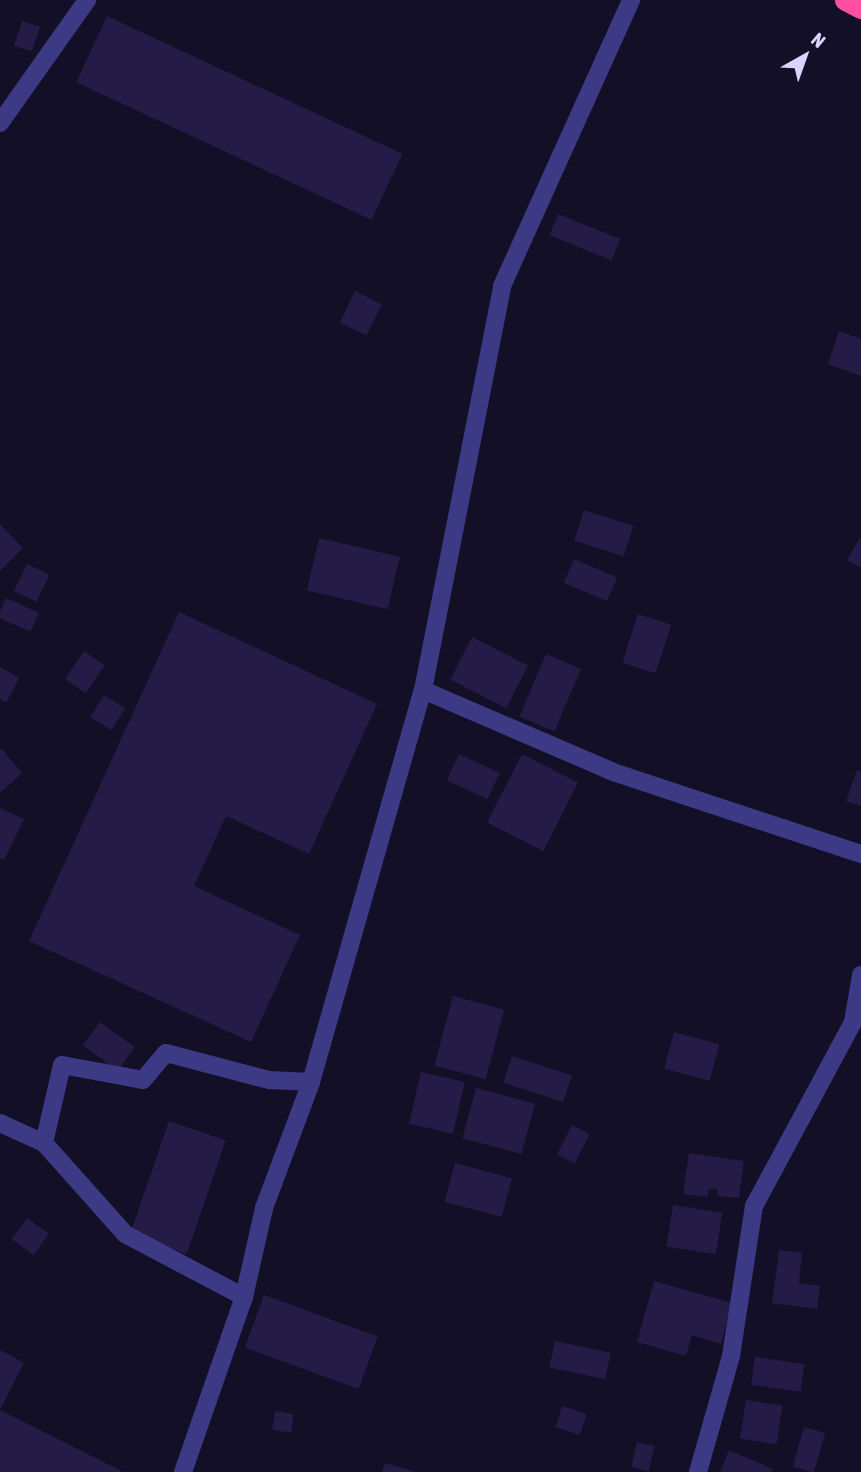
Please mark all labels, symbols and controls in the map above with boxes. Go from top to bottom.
north arrow [770,21,840,91]
text: N [807,28,830,52]

